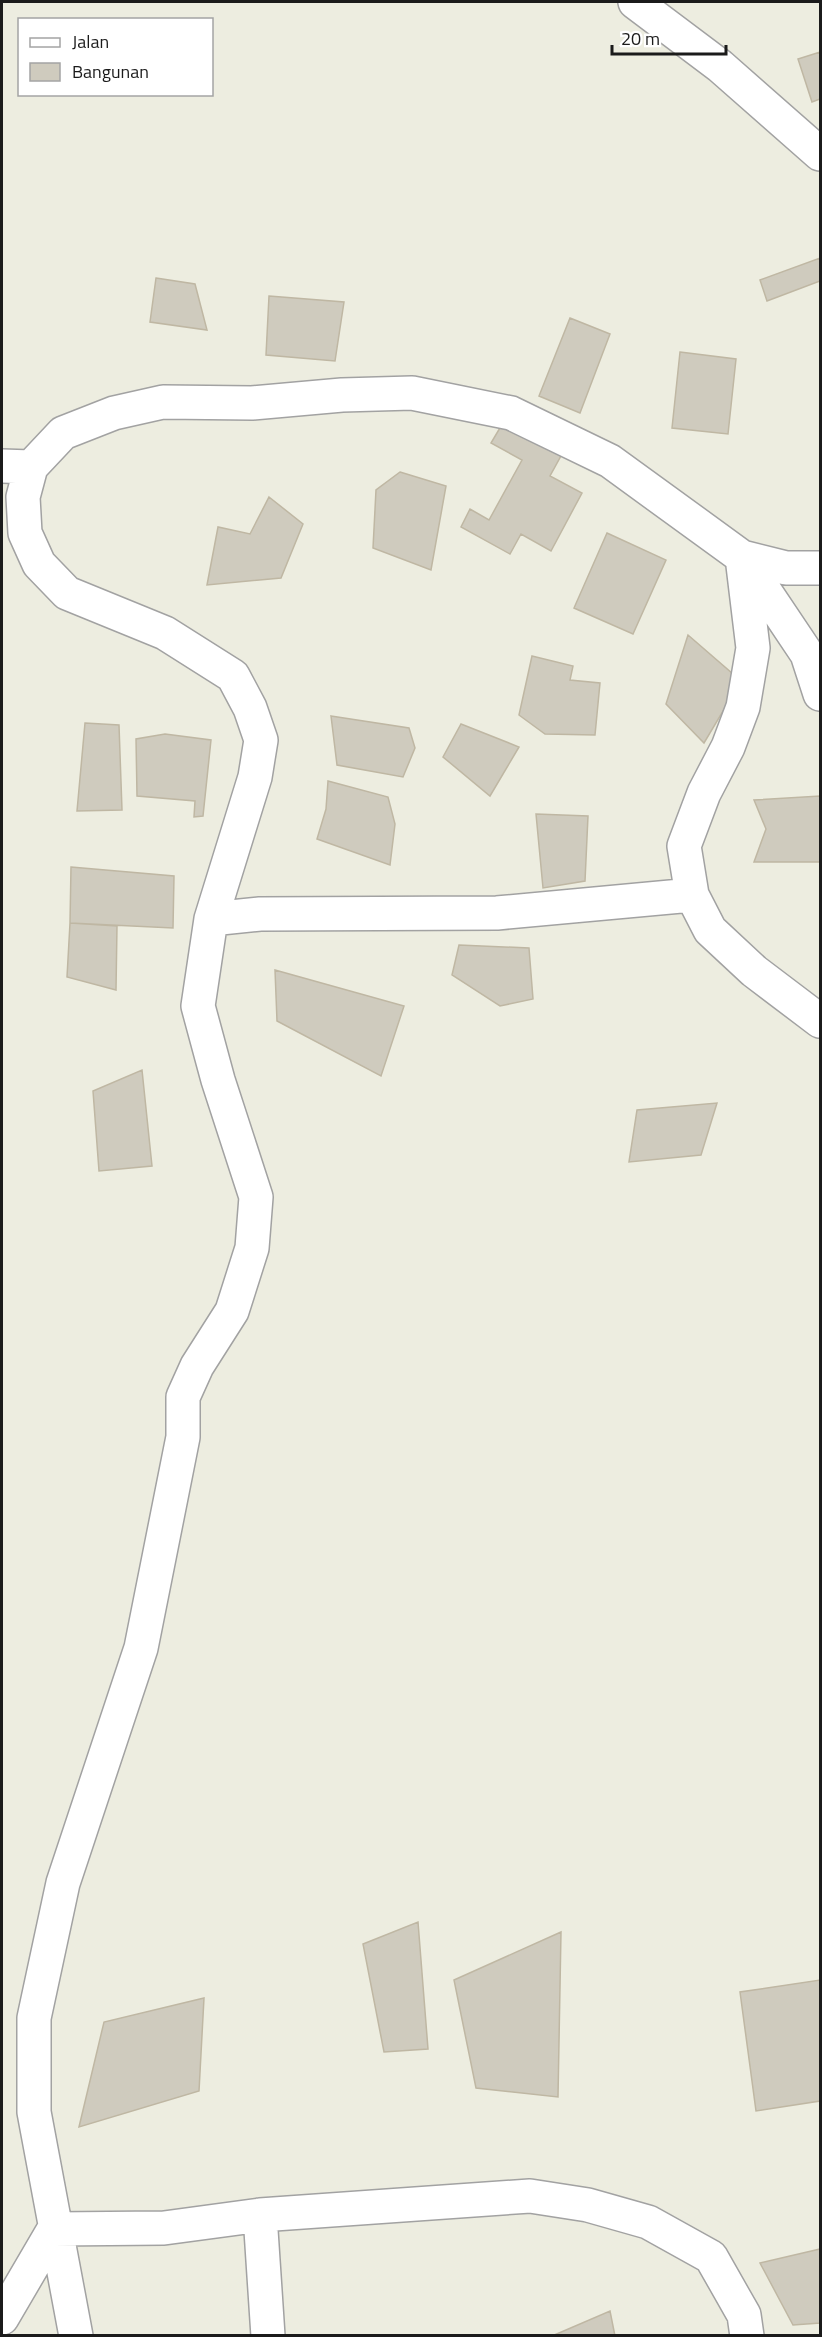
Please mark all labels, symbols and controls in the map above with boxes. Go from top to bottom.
legend [18,18,213,96]
scale bar [612,18,726,56]
text: 20 m [621,25,660,52]
text: Jalan [72,28,109,55]
text: Bangunan [72,58,149,85]

